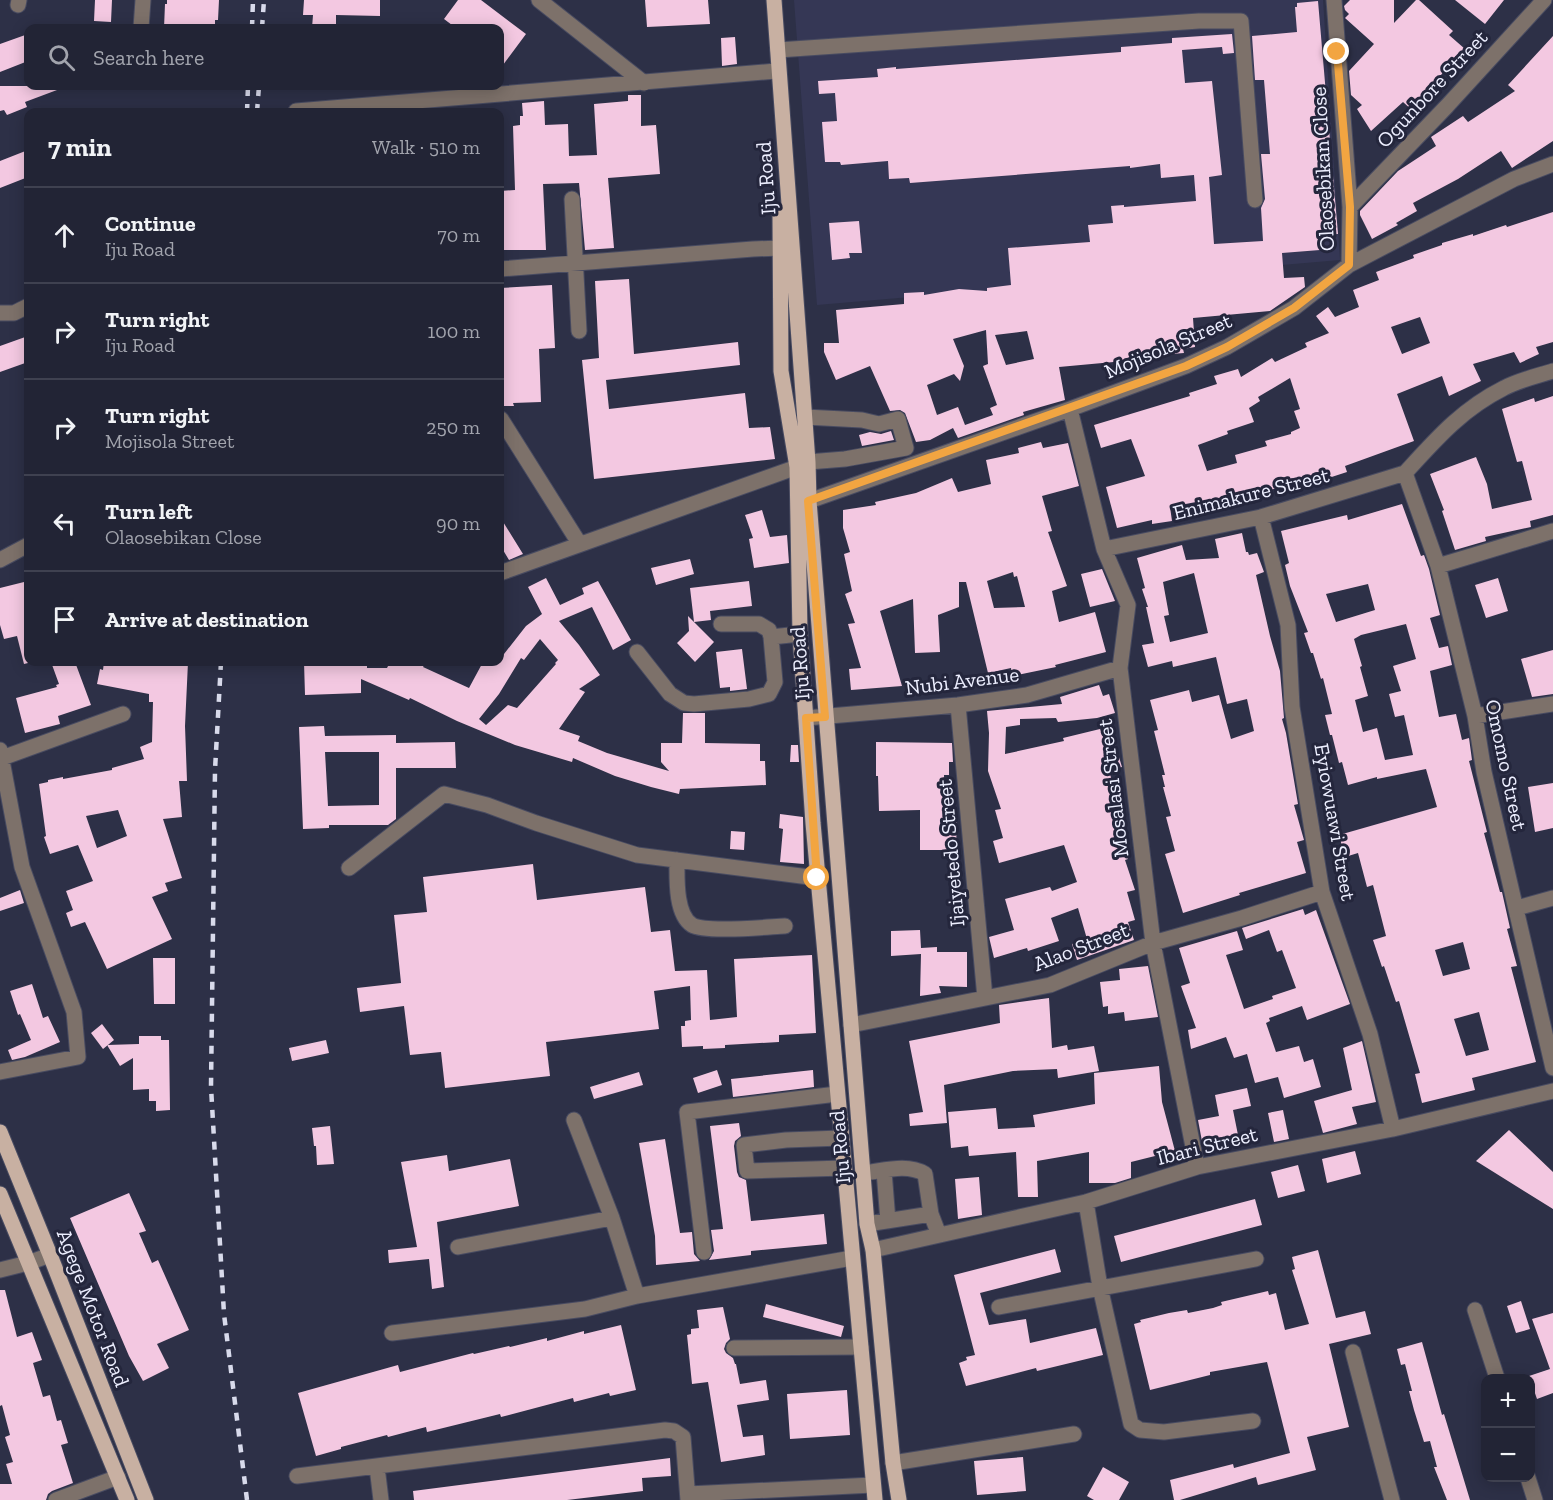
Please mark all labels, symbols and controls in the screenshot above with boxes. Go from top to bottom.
search box [24,24,504,90]
street label: Ogunbore Street [1371,25,1493,153]
route end [1323,38,1349,64]
icon: search [45,41,78,74]
text: Search here [93,44,204,71]
street label: Olaosebikan Close [1306,86,1339,252]
text: 7 min [48,131,112,163]
text: Walk · 510 m [372,135,480,159]
street label: Iju Road [750,140,782,216]
text: Continue [105,210,196,237]
icon: ahead [48,219,81,252]
text: 70 m [437,223,480,247]
text: Iju Road [105,237,175,261]
text: Turn right [105,306,209,333]
street label: Mojisola Street [1100,307,1236,384]
icon: right [48,315,81,348]
text: 100 m [427,319,480,343]
text: Iju Road [105,333,175,357]
text: Turn right [105,402,209,429]
icon: right [48,411,81,444]
text: 250 m [426,415,480,439]
text: Mojisola Street [105,429,234,453]
street label: Enimakure Street [1170,462,1332,525]
text: Turn left [105,498,192,525]
icon: left [48,507,81,540]
text: 90 m [436,511,480,535]
text: Olaosebikan Close [105,525,262,549]
icon: arrive [48,603,81,636]
text: Arrive at destination [105,606,308,633]
street label: Iju Road [784,625,816,701]
street label: Nubi Avenue [904,661,1020,700]
street label: Omomo Street [1480,697,1533,833]
street label: Mosalasi Street [1092,717,1133,859]
street label: Eyiowuawi Street [1309,741,1362,903]
street label: Ijaiyetedo Street [932,778,970,928]
route start [803,864,829,890]
street label: Alao Street [1030,917,1132,976]
street label: Iju Road [824,1109,856,1185]
street label: Ibari Street [1154,1121,1260,1170]
street label: Agege Motor Road [52,1226,135,1391]
map controls [1481,1374,1535,1482]
button: + [1481,1374,1535,1428]
button: − [1481,1428,1535,1482]

